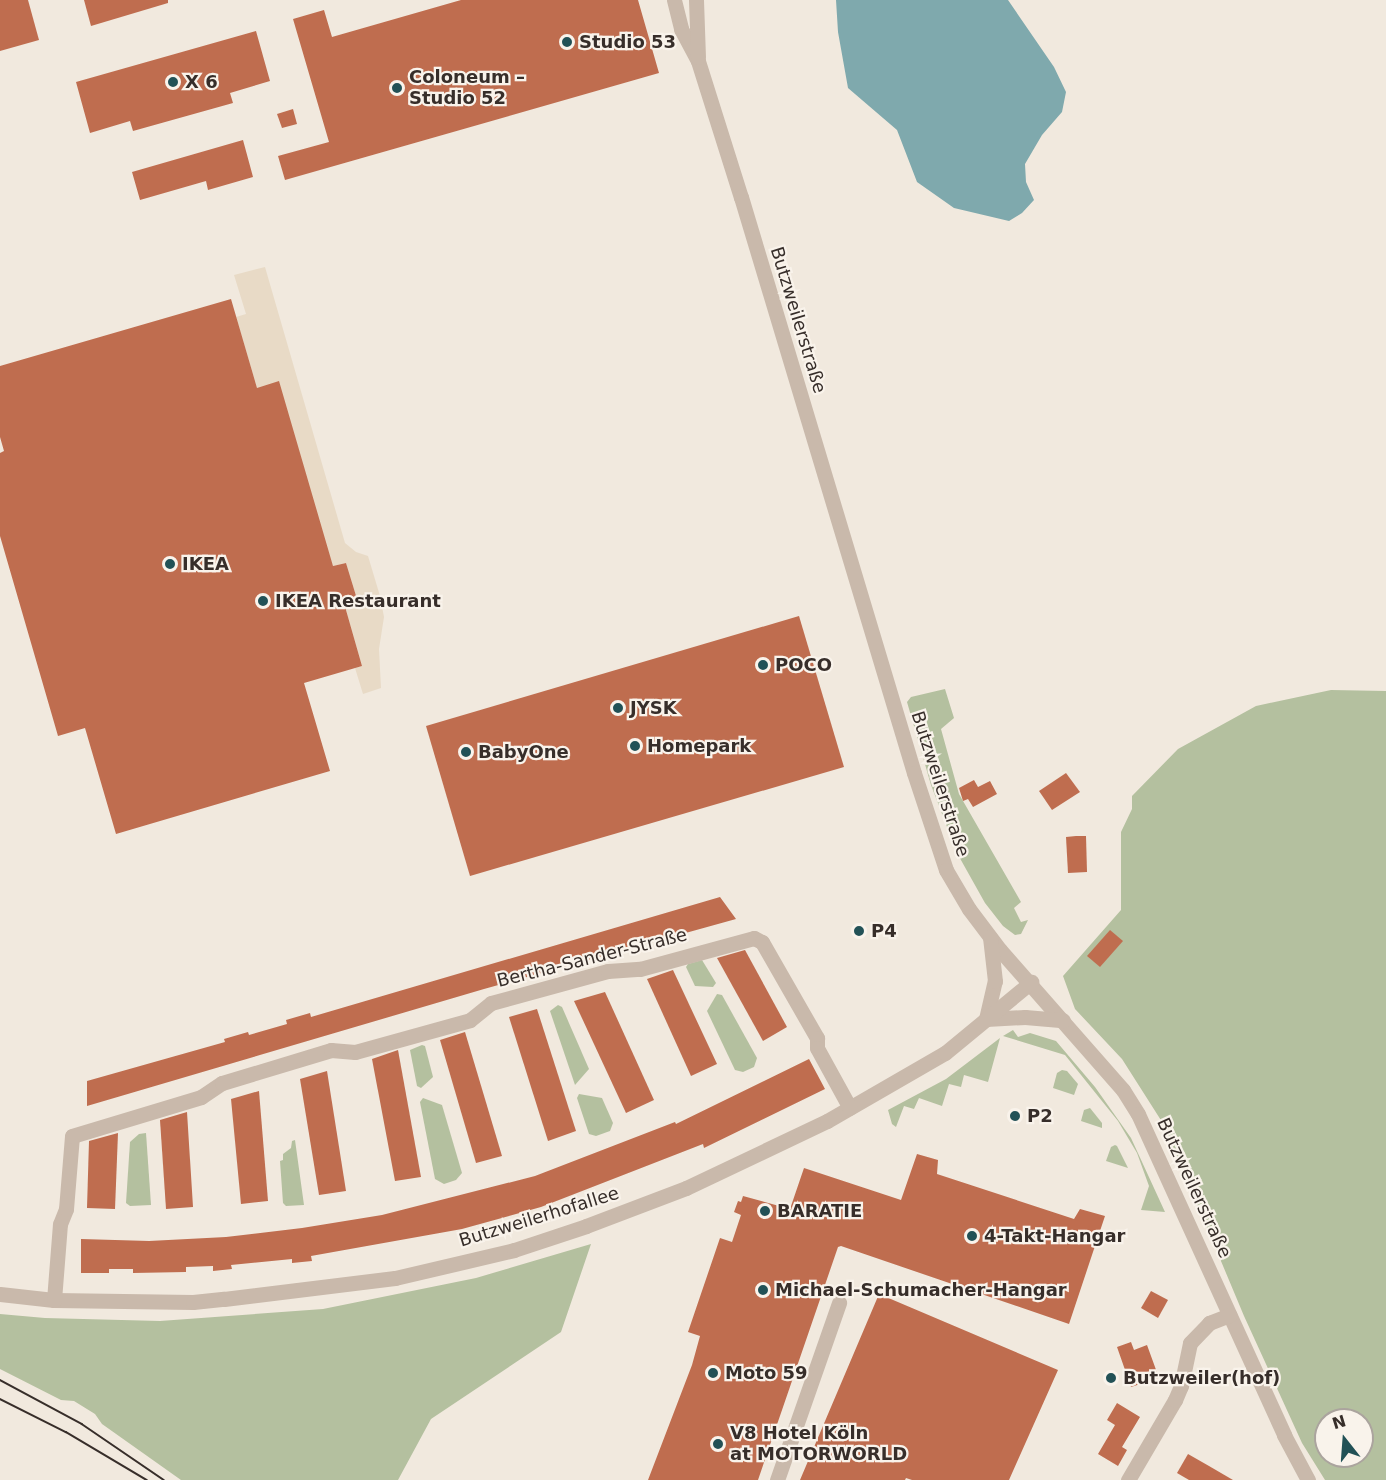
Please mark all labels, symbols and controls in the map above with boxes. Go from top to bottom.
place label: Studio 53 [579,31,676,53]
marker: Studio 53 [560,35,574,49]
place label: Coloneum – Studio 52 [409,67,525,110]
place label: X 6 [185,71,218,93]
marker: X 6 [166,75,180,89]
marker: Coloneum – Studio 52 [390,81,404,95]
street label: Butzweilerstraße [765,244,831,396]
place label: IKEA [182,553,229,575]
marker: IKEA [163,557,177,571]
place label: IKEA Restaurant [275,590,441,612]
marker: IKEA Restaurant [256,594,270,608]
place label: POCO [775,654,832,676]
marker: POCO [756,658,770,672]
place label: JYSK [630,697,677,719]
marker: JYSK [611,701,625,715]
street label: Butzweilerstraße [906,708,974,860]
place label: Homepark [647,735,751,757]
marker: Homepark [628,739,642,753]
place label: BabyOne [478,741,569,763]
marker: BabyOne [459,745,473,759]
place label: P4 [871,920,897,942]
street label: Bertha-Sander-Straße [495,924,689,992]
marker: P4 [852,924,866,938]
place label: P2 [1027,1105,1053,1127]
marker: P2 [1008,1109,1022,1123]
street label: Butzweilerstraße [1152,1115,1236,1261]
street label: Butzweilerhofallee [456,1182,622,1252]
place label: BARATIE [777,1200,862,1222]
marker: BARATIE [758,1204,772,1218]
place label: 4-Takt-Hangar [984,1225,1125,1247]
marker: 4-Takt-Hangar [965,1229,979,1243]
place label: Michael-Schumacher-Hangar [775,1279,1067,1301]
marker: Michael-Schumacher-Hangar [756,1283,770,1297]
place label: Moto 59 [725,1362,808,1384]
marker: Moto 59 [706,1366,720,1380]
place label: Butzweiler(hof) [1123,1367,1280,1389]
marker: Butzweiler(hof) [1104,1371,1118,1385]
north arrow [1314,1408,1374,1468]
text: N [1330,1411,1348,1433]
place label: V8 Hotel Köln at MOTORWORLD [730,1423,907,1466]
marker: V8 Hotel Köln at MOTORWORLD [711,1437,725,1451]

